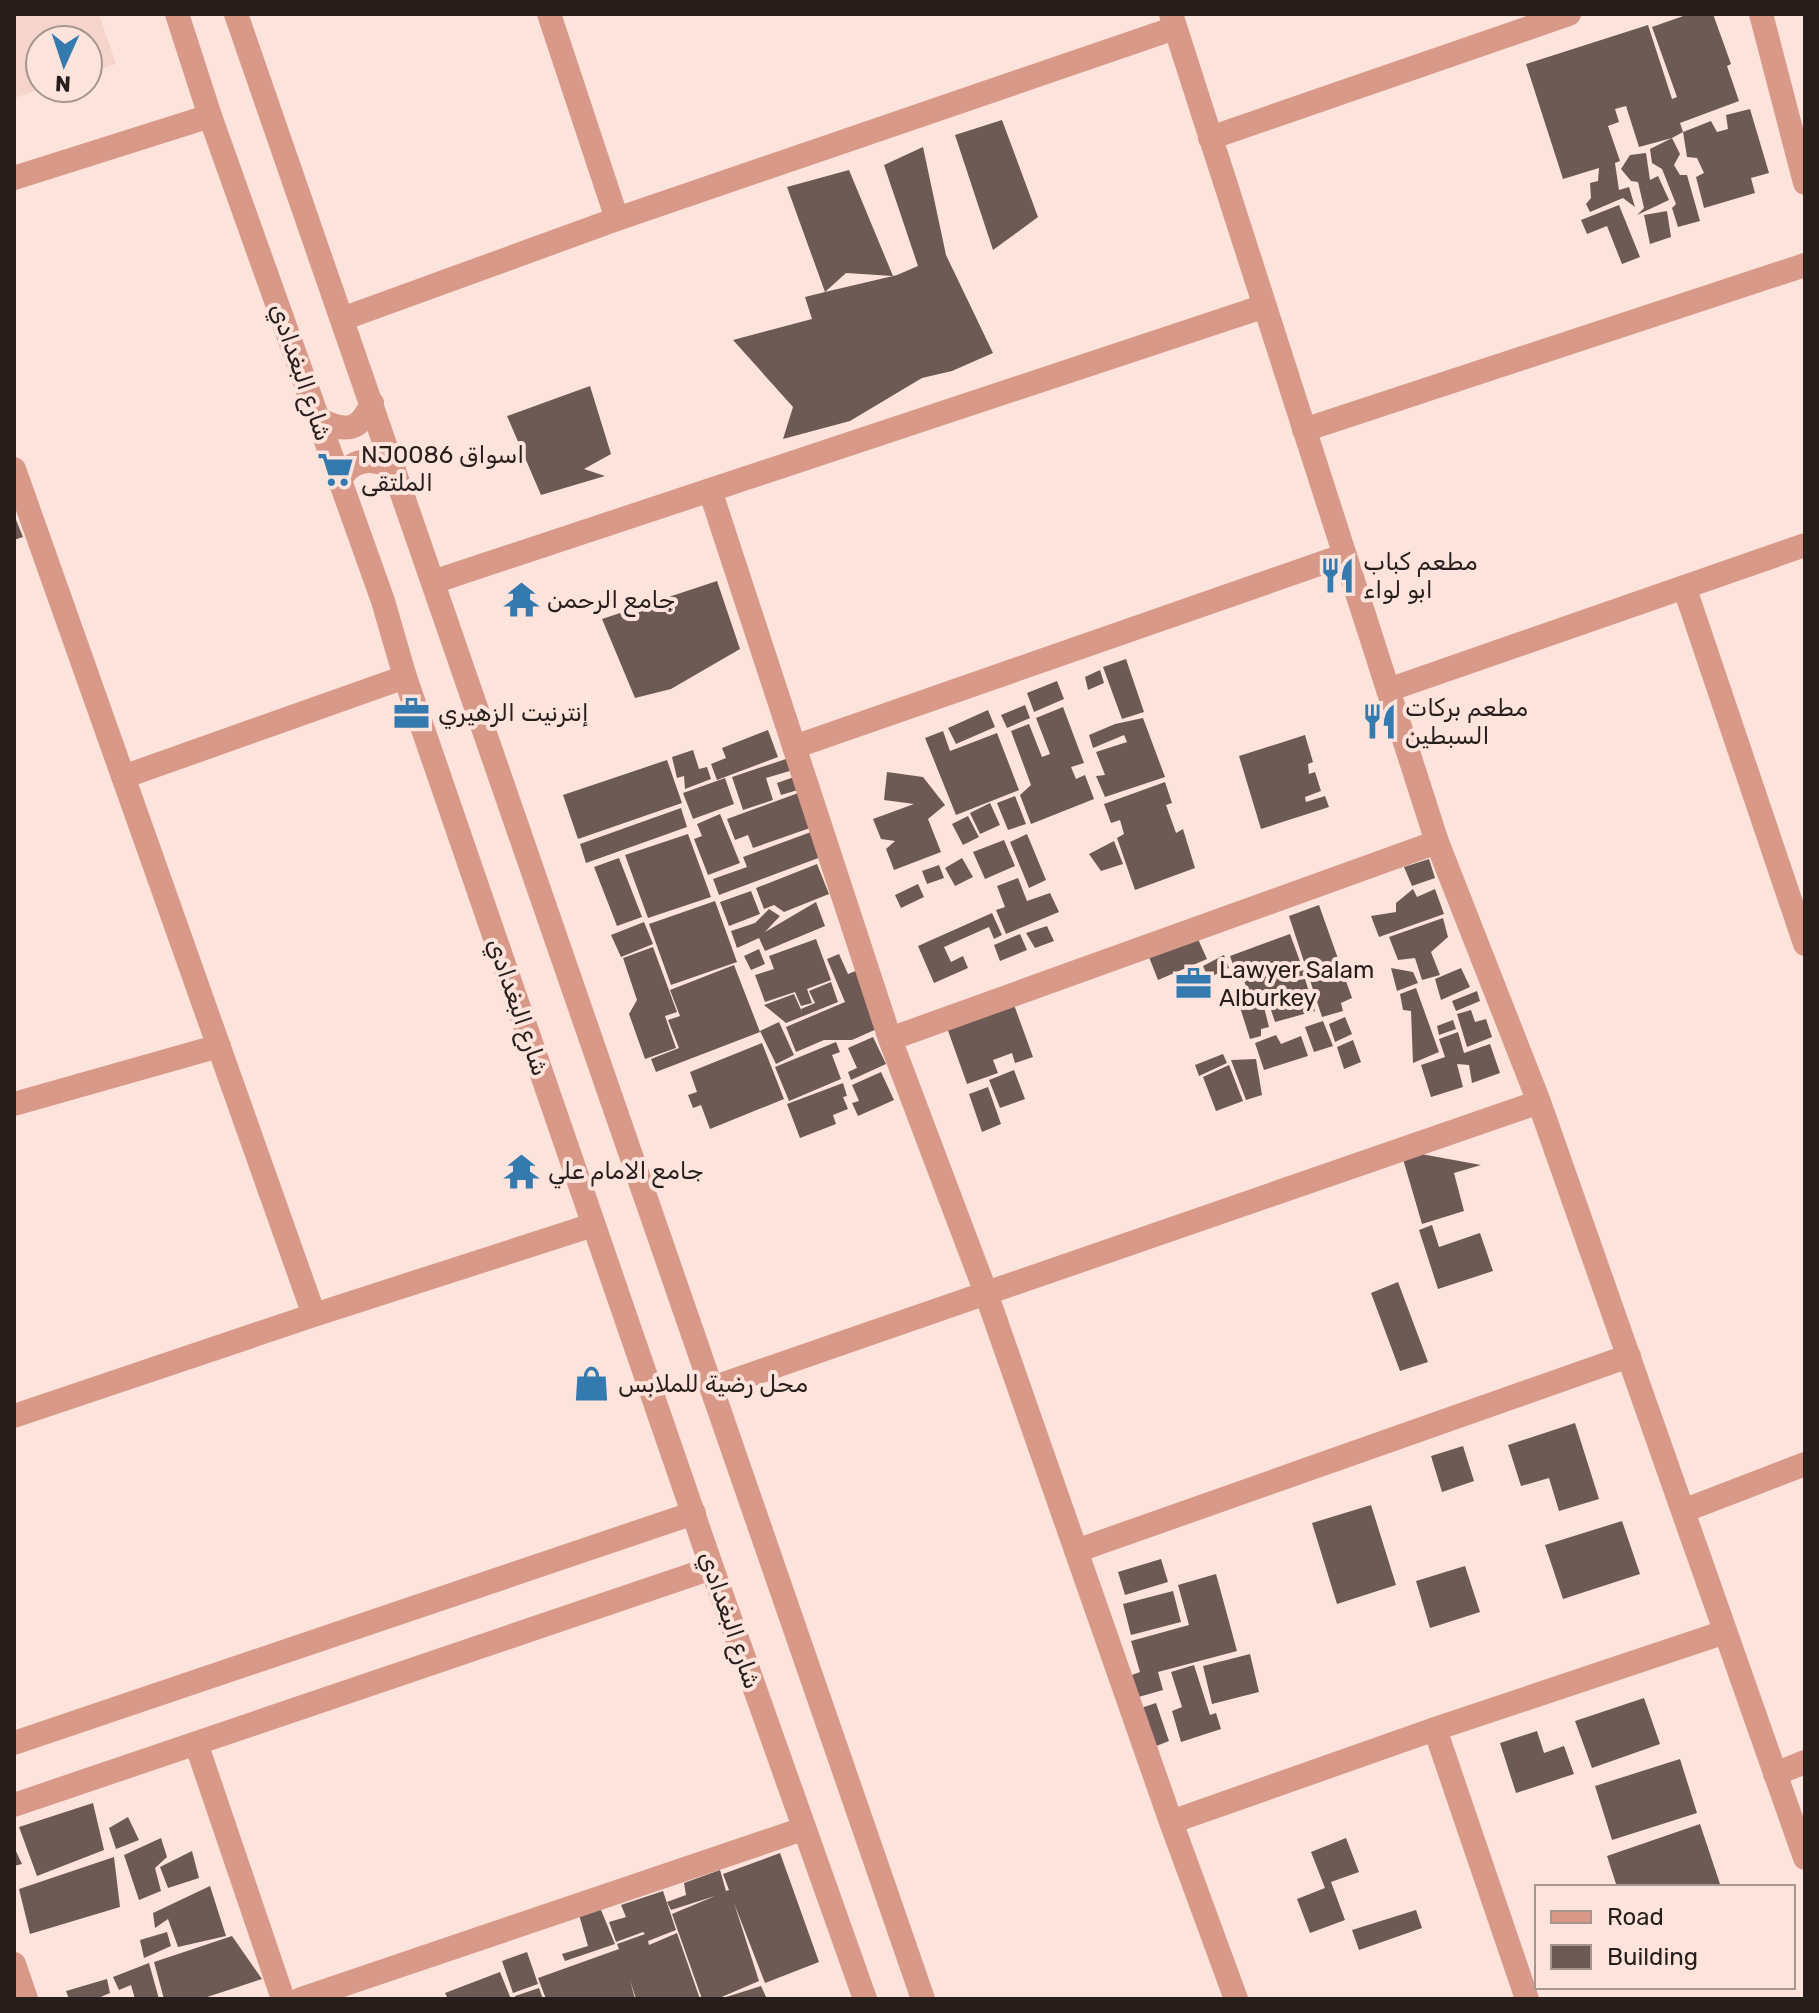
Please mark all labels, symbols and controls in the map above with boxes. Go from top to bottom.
north arrow [24,24,104,104]
text: N [54,70,72,97]
street label: شارع البغدادي [262,299,338,445]
place label: NJ0086 اسواق الملتقى [361,441,524,497]
supermarket icon: NJ0086 اسواق الملتقى [316,450,354,488]
place label: مطعم كباب ابو لواء [1363,548,1477,604]
restaurant icon: مطعم كباب ابو لواء [1318,557,1356,595]
temple icon: جامع الرحمن [502,581,540,619]
place label: جامع الرحمن [547,586,675,617]
office icon: إنترنيت الزهيري [393,694,431,732]
place label: مطعم بركات السبطين [1405,694,1528,750]
place label: إنترنيت الزهيري [438,699,589,730]
restaurant icon: مطعم بركات السبطين [1360,703,1398,741]
street label: شارع البغدادي [479,934,555,1080]
place label: Lawyer Salam Alburkey [1219,956,1374,1012]
office icon: Lawyer Salam Alburkey [1174,965,1212,1003]
temple icon: جامع الامام علي [503,1152,541,1190]
place label: جامع الامام علي [548,1157,704,1189]
shop icon: محل رضية للملابس [573,1365,611,1403]
place label: محل رضية للملابس [618,1370,808,1398]
street label: شارع البغدادي [691,1547,767,1693]
legend [1535,1885,1795,1989]
text: Road [1607,1903,1664,1931]
text: Building [1607,1943,1698,1971]

